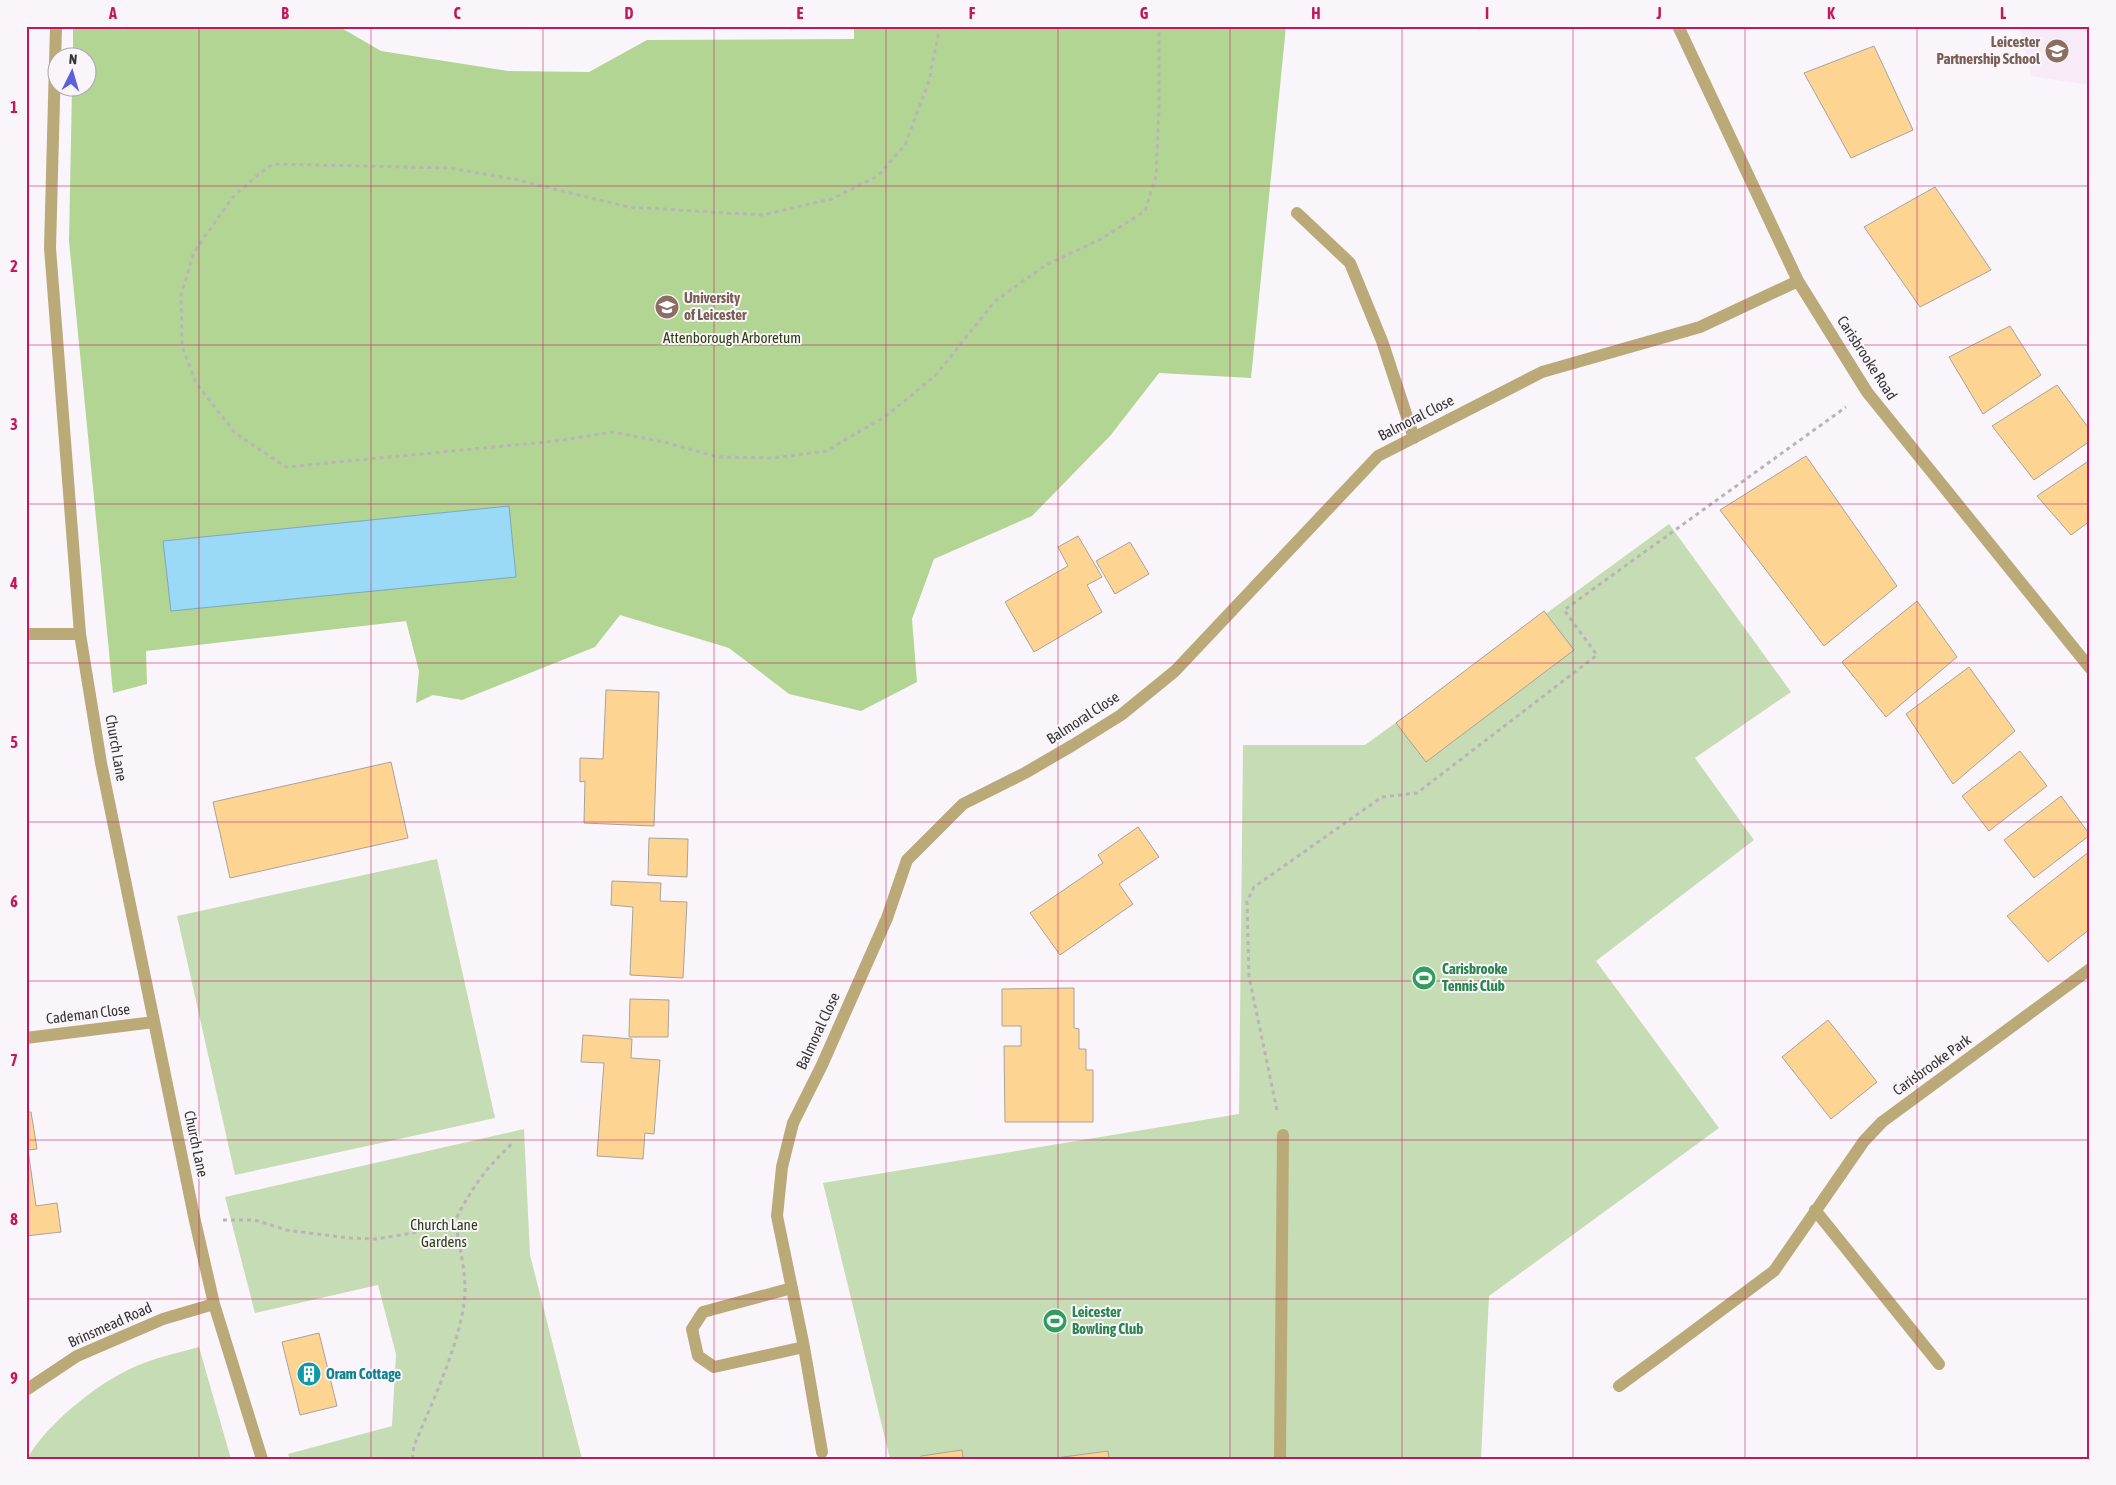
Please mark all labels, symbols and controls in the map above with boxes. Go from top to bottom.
text: A [108,4,117,22]
text: B [281,4,289,22]
text: C [453,4,461,22]
text: D [625,4,634,22]
text: E [797,4,804,22]
text: F [969,4,976,22]
text: G [1140,4,1149,22]
text: H [1311,4,1321,22]
text: I [1485,4,1489,22]
text: J [1655,4,1662,22]
text: K [1827,4,1835,22]
text: L [2000,4,2007,22]
place label: Leicester Partnership School [1936,33,2041,67]
school or university icon: Leicester Partnership School [2044,38,2070,64]
north arrow [48,48,98,98]
text: N [68,51,78,67]
text: 1 [10,98,18,116]
text: 2 [10,257,18,275]
place label: University of Leicester [684,289,747,323]
school or university icon: University of Leicester [654,294,680,320]
street label: Carisbrooke Road [1834,313,1901,403]
park label: Attenborough Arboretum [663,329,801,346]
street label: Balmoral Close [1375,391,1457,444]
text: 3 [10,415,18,433]
text: 4 [9,574,18,592]
street label: Balmoral Close [1043,688,1122,747]
street label: Church Lane [102,713,131,783]
text: 5 [10,733,18,751]
text: 6 [10,892,18,910]
place label: Carisbrooke Tennis Club [1442,960,1508,994]
sports icon: Carisbrooke Tennis Club [1411,965,1437,991]
street label: Balmoral Close [792,990,843,1072]
street label: Cademan Close [45,1000,131,1027]
street label: Carisbrooke Park [1889,1030,1975,1099]
text: 7 [10,1051,18,1069]
street label: Church Lane [181,1109,212,1179]
text: 8 [10,1210,18,1228]
park label: Church Lane Gardens [410,1216,478,1250]
street label: Brinsmead Road [65,1298,154,1351]
place label: Leicester Bowling Club [1072,1303,1143,1337]
sports icon: Leicester Bowling Club [1042,1308,1068,1334]
building icon: Oram Cottage [296,1361,322,1387]
place label: Oram Cottage [326,1365,401,1382]
text: 9 [10,1369,18,1387]

